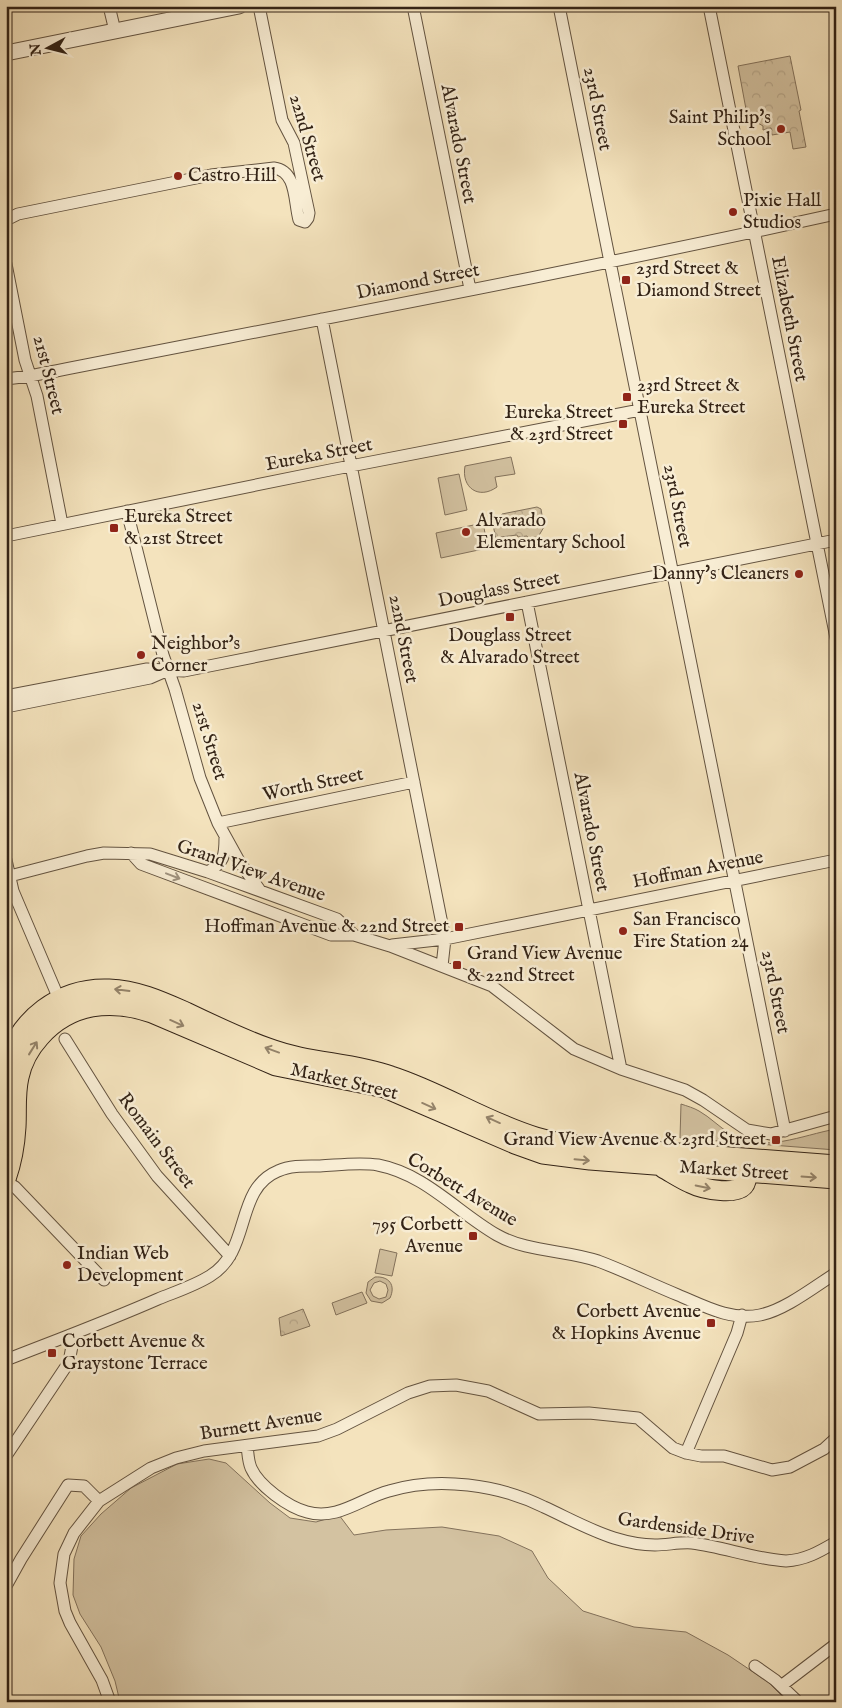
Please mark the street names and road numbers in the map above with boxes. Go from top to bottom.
street label: 23rd Street [577,65,617,153]
street label: Alvarado Street [434,81,481,206]
street label: 22nd Street [283,92,331,185]
street label: Elizabeth Street [765,254,813,384]
street label: Diamond Street [354,258,482,306]
street label: 21st Street [27,333,70,417]
street label: Eureka Street [263,433,375,477]
street label: 23rd Street [657,462,697,550]
street label: Douglass Street [436,566,562,614]
street label: 22nd Street [383,593,423,686]
street label: 21st Street [186,699,232,783]
street label: Worth Street [260,763,366,807]
street label: Alvarado Street [567,769,614,894]
street label: Grand View Avenue [174,834,329,908]
street label: Hoffman Avenue [631,846,766,894]
street label: 23rd Street [755,948,795,1036]
street label: Market Street [288,1058,401,1106]
street label: Romain Street [112,1088,200,1194]
street label: Corbett Avenue [402,1148,522,1233]
street label: Market Street [678,1155,790,1187]
street label: Burnett Avenue [198,1403,324,1447]
street label: Gardenside Drive [616,1507,756,1551]

